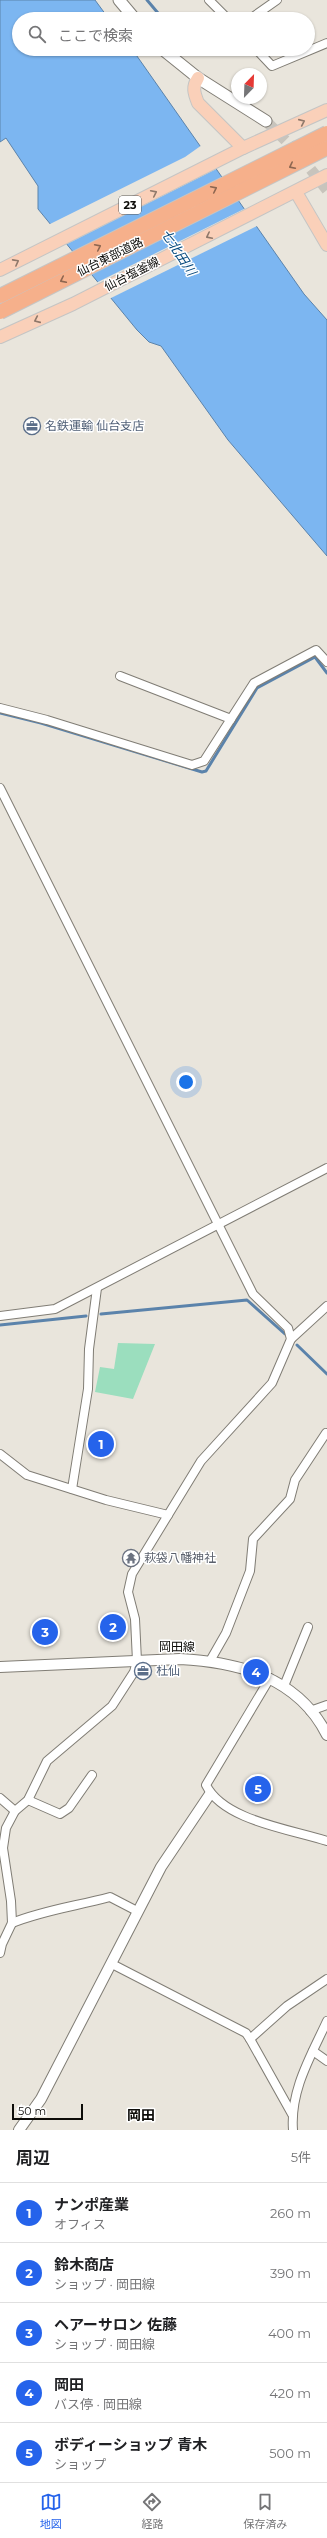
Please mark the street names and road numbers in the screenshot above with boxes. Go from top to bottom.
road number: 23 [119,196,141,214]
street label: 仙台東部道路 [74,234,145,279]
street label: 仙台塩釜線 [102,253,162,294]
street label: 岡田線 [159,1639,195,1654]

